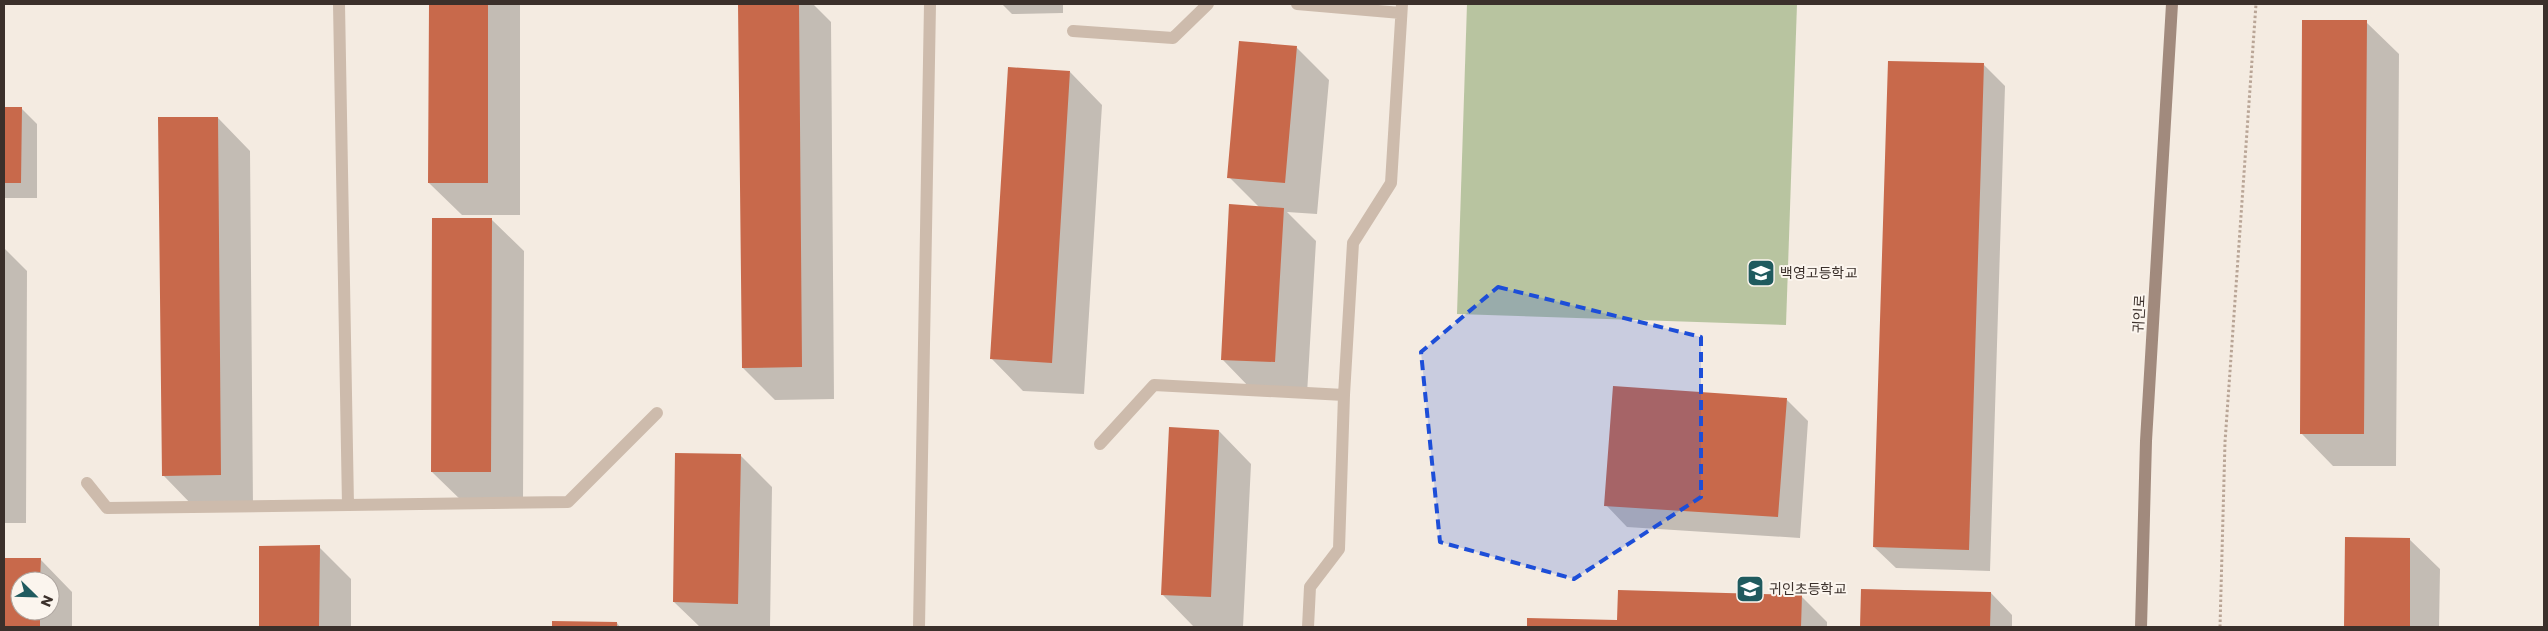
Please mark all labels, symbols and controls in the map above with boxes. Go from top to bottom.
school or university icon: 백영고등학교 [1746,258,1776,288]
place label: 백영고등학교 [1780,263,1857,283]
street label: 귀인로 [2128,294,2150,334]
north arrow [10,571,60,621]
school or university icon: 귀인초등학교 [1735,574,1765,604]
place label: 귀인초등학교 [1769,579,1846,599]
text: N [36,592,58,610]

